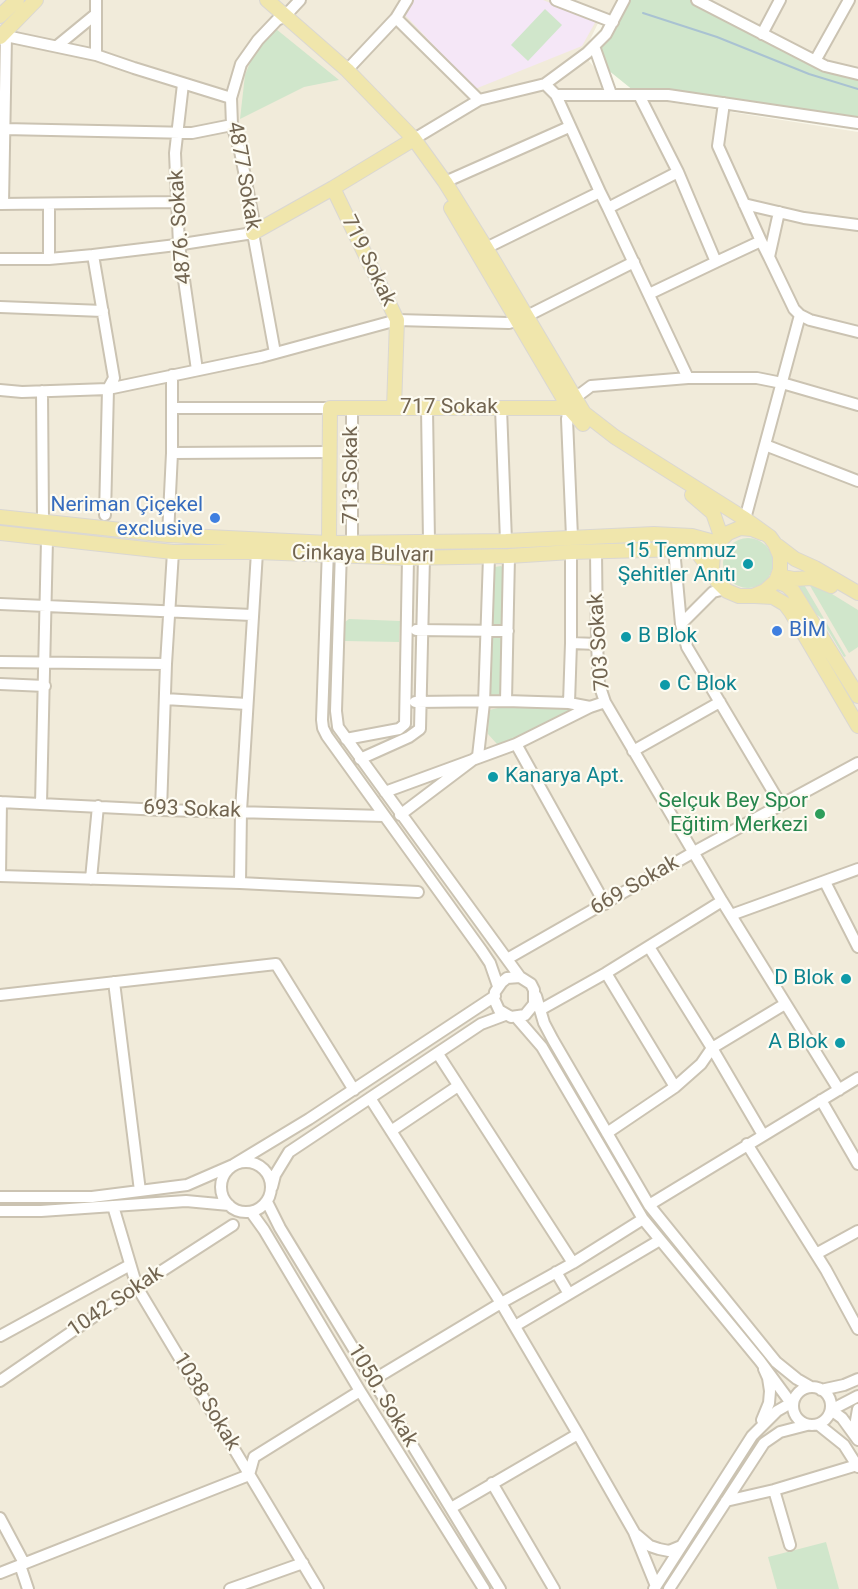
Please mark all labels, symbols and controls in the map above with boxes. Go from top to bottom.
street label: 4877 Sokak [221,120,265,232]
street label: 4876. Sokak [164,169,198,285]
street label: 719 Sokak [335,212,401,310]
street label: 717 Sokak [400,395,498,421]
street label: 713 Sokak [339,426,365,524]
place label: Neriman Çiçekel exclusive [50,493,203,543]
marker: Neriman Çiçekel exclusive [208,511,222,525]
place label: 15 Temmuz Şehitler Anıtı [618,539,736,589]
street label: Cinkaya Bulvarı [292,541,434,569]
marker: 15 Temmuz Şehitler Anıtı [741,557,755,571]
street label: 703 Sokak [584,592,616,692]
place label: BİM [789,618,826,644]
place label: B Blok [638,624,697,650]
marker: BİM [770,624,784,638]
marker: B Blok [619,630,633,644]
place label: C Blok [677,672,737,698]
marker: C Blok [658,678,672,692]
place label: Kanarya Apt. [505,764,624,790]
marker: Kanarya Apt. [486,770,500,784]
place label: Selçuk Bey Spor Eğitim Merkezi [658,789,808,839]
street label: 693 Sokak [143,796,241,824]
marker: Selçuk Bey Spor Eğitim Merkezi [813,807,827,821]
street label: 669 Sokak [586,851,684,921]
place label: D Blok [774,966,834,992]
marker: D Blok [839,972,853,986]
place label: A Blok [768,1030,828,1056]
marker: A Blok [833,1036,847,1050]
street label: 1042 Sokak [64,1261,168,1343]
street label: 1050. Sokak [342,1340,422,1452]
street label: 1038 Sokak [167,1349,245,1455]

